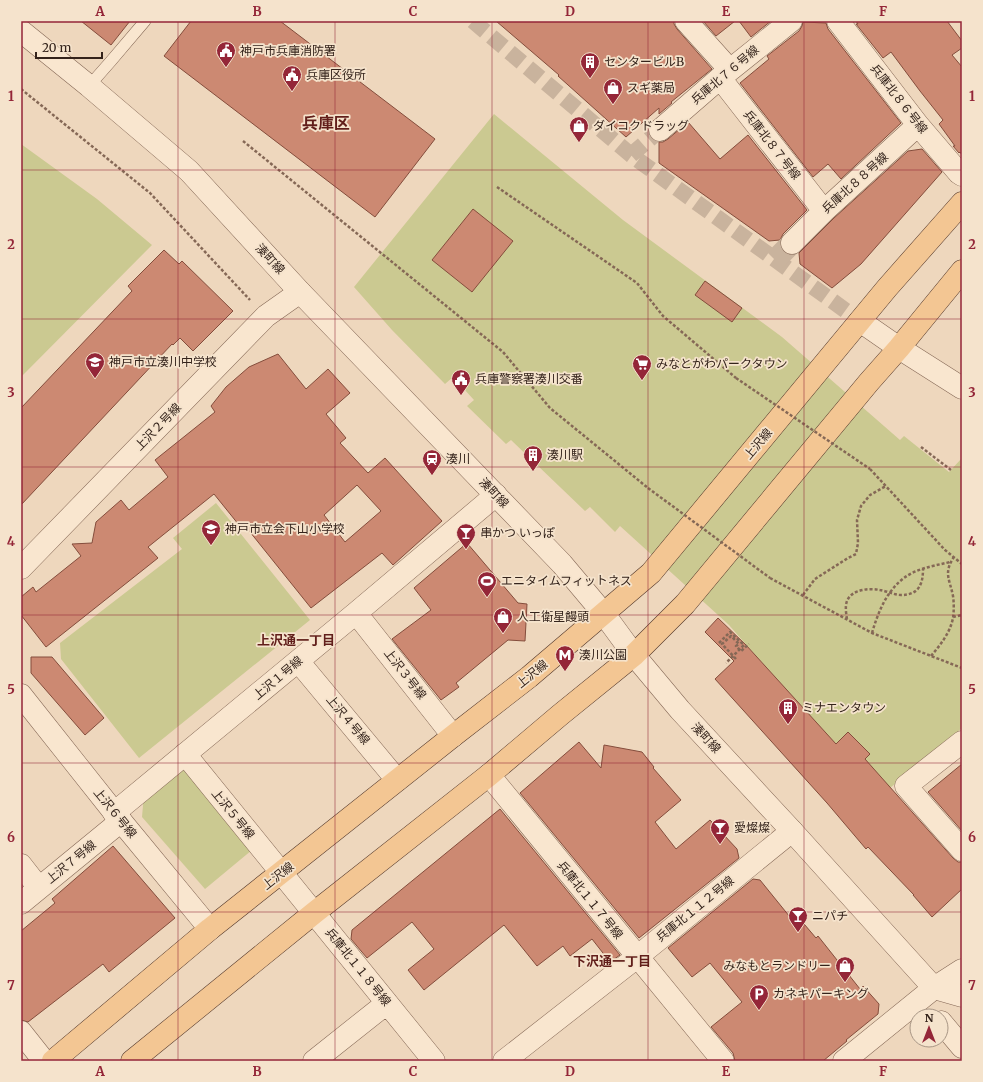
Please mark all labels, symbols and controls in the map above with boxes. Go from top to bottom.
text: A [94,3,105,20]
text: B [252,3,262,20]
text: C [409,3,418,20]
text: D [565,3,575,20]
text: E [722,3,731,20]
text: F [879,3,887,20]
scale bar [36,34,102,60]
text: 20 m [42,40,71,55]
public building icon: 神戸市兵庫消防署 [215,40,237,68]
street label: 兵庫北７６号線 [688,42,762,107]
place label: 神戸市兵庫消防署 [240,43,336,58]
building icon: センタービルB [579,51,601,79]
place label: センタービルB [604,54,684,69]
street label: 兵庫北８６号線 [868,61,931,136]
public building icon: 兵庫区役所 [281,64,303,92]
place label: 兵庫区役所 [306,67,366,82]
shop icon: スギ薬局 [602,77,624,105]
place label: スギ薬局 [627,80,675,95]
text: 1 [8,88,14,105]
text: 1 [969,88,975,105]
street label: 兵庫北８７号線 [741,107,804,182]
district label: 兵庫区 [302,113,350,133]
shop icon: ダイコクドラッグ [568,115,590,143]
place label: ダイコクドラッグ [593,118,689,133]
street label: 兵庫北８８号線 [818,149,891,216]
text: 2 [7,236,15,253]
text: 2 [968,236,976,253]
street label: 湊町線 [253,240,288,277]
school or university icon: 神戸市立湊川中学校 [84,351,106,379]
supermarket icon: みなとがわパークタウン [631,353,653,381]
place label: 神戸市立湊川中学校 [109,354,217,369]
place label: みなとがわパークタウン [656,356,788,371]
public building icon: 兵庫警察署湊川交番 [450,368,472,396]
place label: 兵庫警察署湊川交番 [475,371,583,386]
text: 3 [7,384,15,401]
text: 3 [968,384,976,401]
street label: 上沢２号線 [131,400,184,453]
street label: 上沢線 [740,425,775,462]
building icon: 湊川駅 [522,444,544,472]
place label: 湊川駅 [547,447,583,462]
station icon: 湊川 [421,448,443,476]
place label: 湊川 [446,451,470,466]
street label: 湊町線 [476,474,512,511]
school or university icon: 神戸市立会下山小学校 [200,518,222,546]
place label: 神戸市立会下山小学校 [225,521,345,536]
bar icon: 串かつ いっぽ [455,522,477,550]
place label: 串かつ いっぽ [480,525,555,540]
text: 4 [7,533,16,550]
text: 4 [968,533,977,550]
sports icon: エニタイムフィットネス [476,570,498,598]
place label: エニタイムフィットネス [501,573,632,588]
shop icon: 人工衛星饅頭 [492,606,514,634]
place label: 人工衛星饅頭 [517,609,589,624]
district label: 上沢通一丁目 [257,632,335,649]
metro station icon: 湊川公園 [554,644,576,672]
street label: 上沢３号線 [381,645,430,702]
place label: 湊川公園 [579,647,627,662]
street label: 上沢１号線 [250,653,305,703]
street label: 上沢線 [513,656,550,691]
text: 5 [7,681,15,698]
text: 5 [968,681,976,698]
street label: 上沢４号線 [323,692,373,747]
building icon: ミナエンタウン [777,697,799,725]
place label: ミナエンタウン [802,700,886,715]
street label: 湊町線 [689,719,724,756]
street label: 上沢６号線 [91,785,140,841]
street label: 上沢５号線 [209,786,258,842]
bar icon: 愛燦燦 [709,817,731,845]
place label: 愛燦燦 [734,820,770,835]
text: 6 [7,829,15,846]
text: 6 [968,829,976,846]
street label: 上沢７号線 [43,837,99,886]
street label: 兵庫北１１７号線 [554,858,626,942]
street label: 上沢線 [259,859,296,893]
street label: 兵庫北１１２号線 [653,873,737,945]
bar icon: ニパチ [787,905,809,933]
place label: ニパチ [812,908,848,923]
street label: 兵庫北１１８号線 [322,925,394,1009]
district label: 下沢通一丁目 [573,953,651,970]
shop icon: みなもとランドリー [834,955,856,983]
place label: みなもとランドリー [723,958,831,973]
text: 7 [7,977,15,994]
text: 7 [968,977,976,994]
parking icon: カネキパーキング [748,983,770,1011]
place label: カネキパーキング [773,986,869,1001]
north arrow [909,1008,949,1048]
text: N [925,1011,934,1025]
text: A [94,1063,105,1080]
text: B [252,1063,262,1080]
text: C [409,1063,418,1080]
text: D [565,1063,575,1080]
text: E [722,1063,731,1080]
text: F [879,1063,887,1080]

